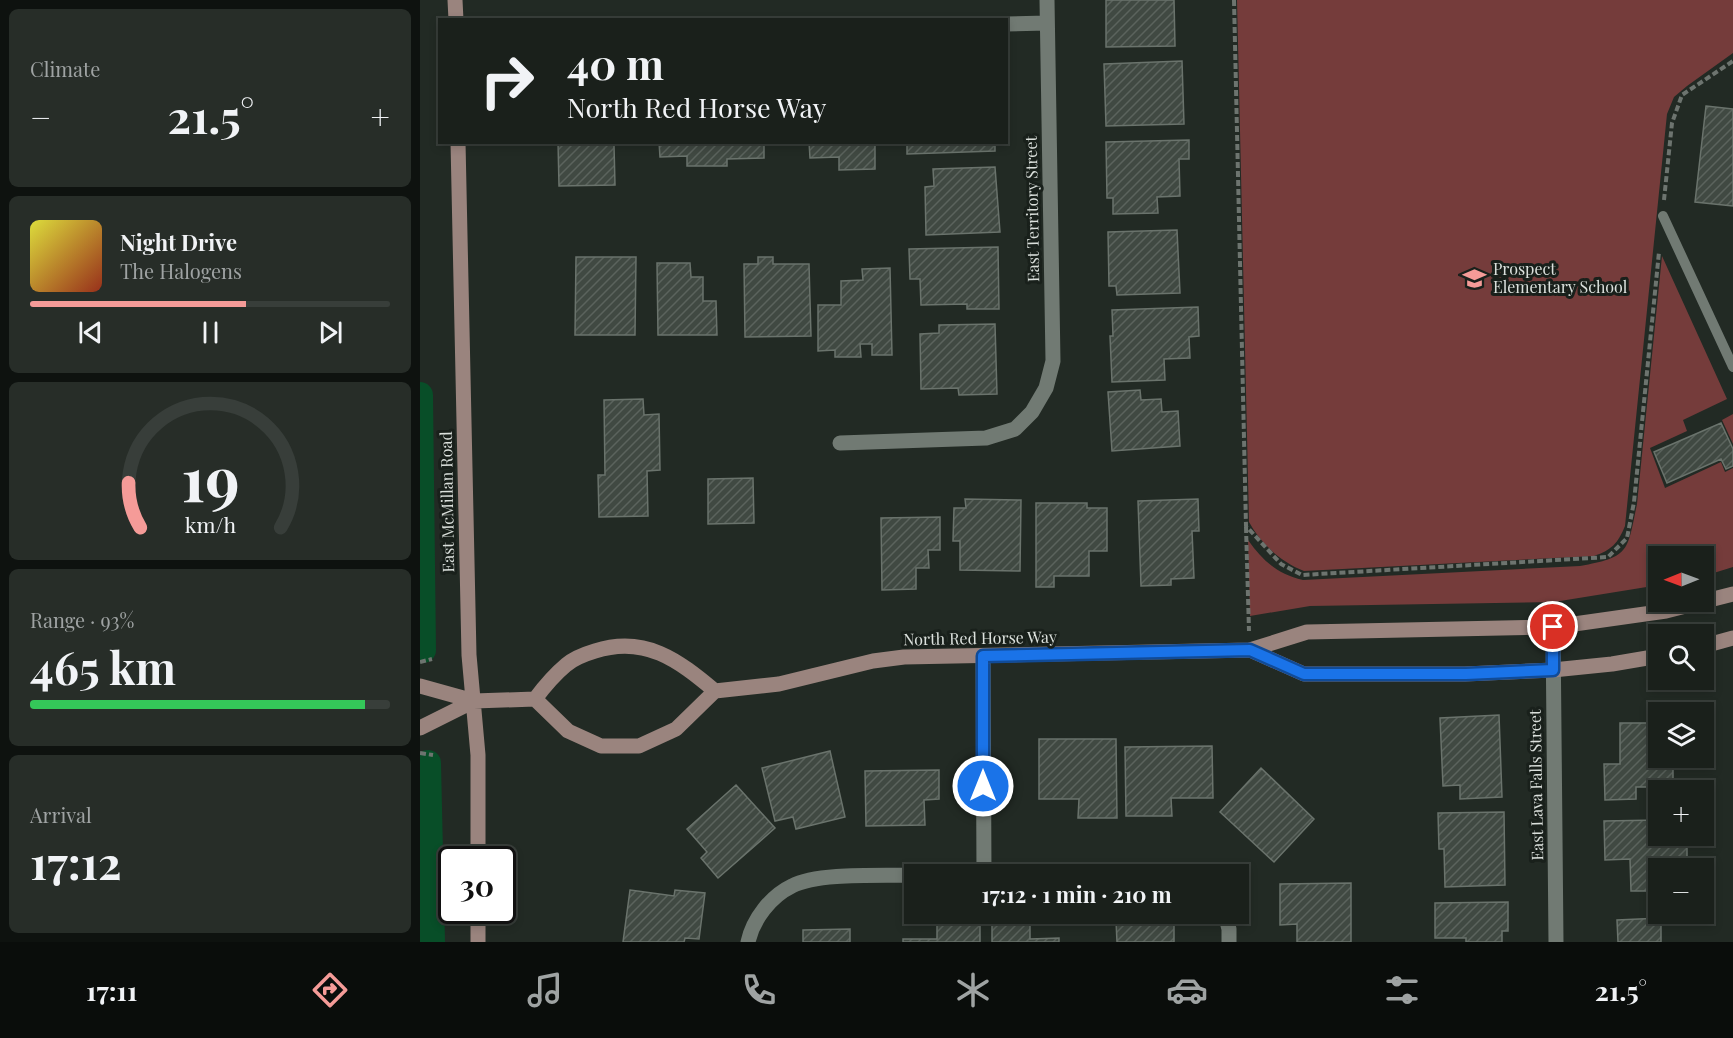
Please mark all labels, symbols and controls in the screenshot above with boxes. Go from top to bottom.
text: 40 m [567,35,664,91]
icon: right [468,42,546,120]
text: Climate [30,55,100,82]
text: 21.5° [168,85,254,145]
text: North Red Horse Way [567,89,826,125]
text: − [30,94,51,138]
text: + [371,94,390,138]
street label: East Territory Street [1020,135,1043,282]
text: Night Drive [120,227,237,257]
text: The Halogens [120,257,242,284]
place label: Prospect Elementary School [1493,258,1628,297]
school or university icon: Prospect Elementary School [1462,265,1488,291]
icon: previous [74,316,107,349]
icon: pause [194,316,227,349]
icon: next [314,316,347,349]
street label: East McMillan Road [435,431,458,573]
text: 19 [181,434,239,518]
text: km/h [184,510,236,538]
north arrow [1648,546,1714,612]
map controls [1648,546,1714,924]
pin [1527,601,1578,652]
text: Range · 93% [30,606,134,633]
icon: arrive [1536,610,1569,643]
button: search [1648,624,1714,690]
street label: North Red Horse Way [903,626,1057,649]
text: 465 km [30,636,176,696]
button: layers [1648,702,1714,768]
street label: East Lava Falls Street [1524,709,1547,861]
position arrow [951,754,1015,818]
button: + [1648,780,1714,846]
text: Arrival [30,801,92,828]
text: 17:12 [30,831,122,891]
speed limit sign: 30 [438,846,516,924]
button: − [1648,858,1714,924]
text: 17:12 · 1 min · 210 m [981,879,1172,909]
icon: directions [309,969,351,1011]
icon: music [524,969,566,1011]
icon: phone [738,969,780,1011]
icon: climate [952,969,994,1011]
icon: car [1166,969,1208,1011]
icon: filters [1381,969,1423,1011]
text: 17:11 [86,972,137,1008]
text: 21.5° [1595,972,1647,1008]

